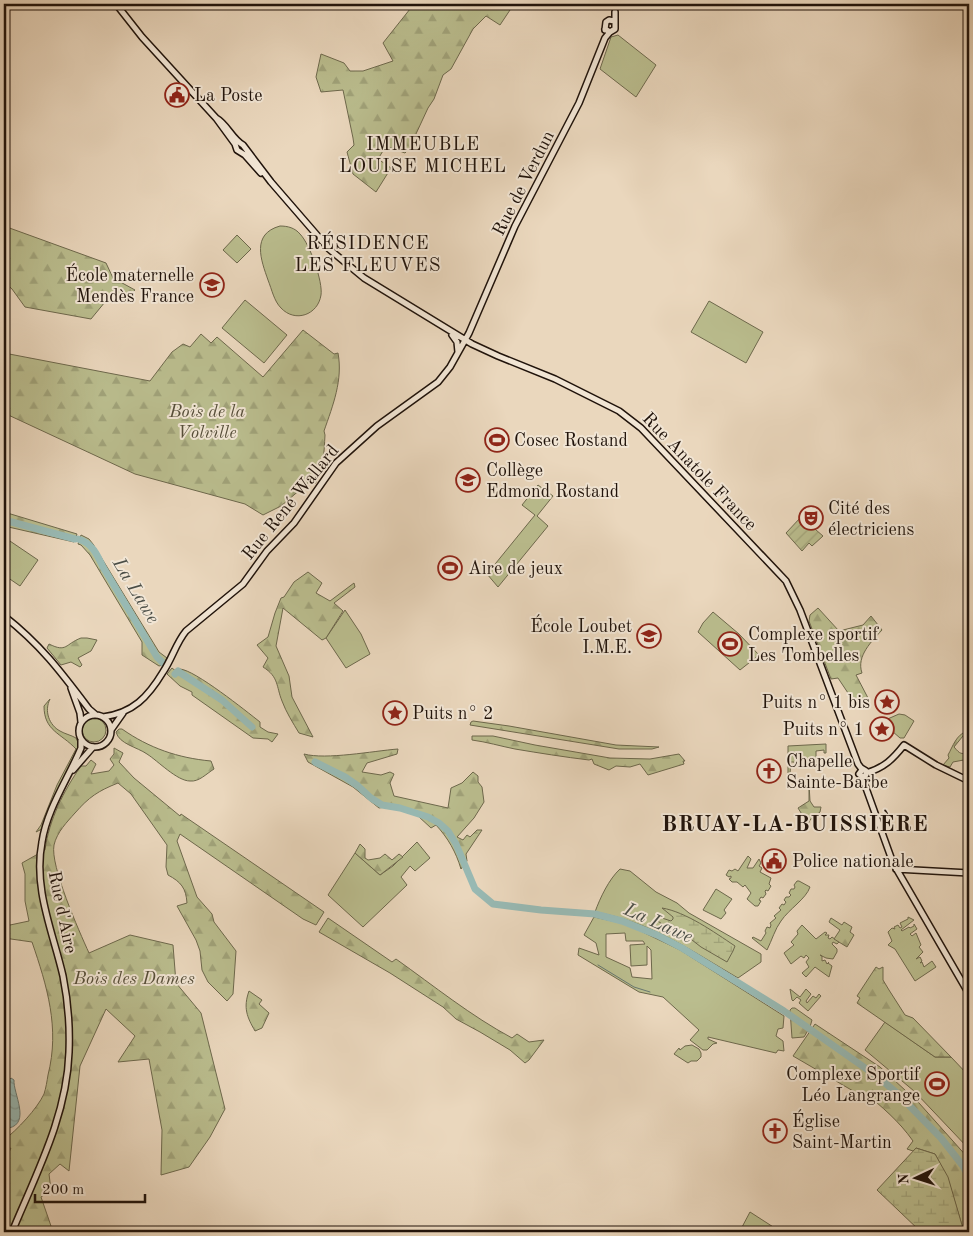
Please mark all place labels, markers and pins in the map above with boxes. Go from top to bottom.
public building icon: La Poste [164,82,190,108]
place label: La Poste [194,87,263,105]
place label: École maternelle Mendès France [65,263,194,306]
school or university icon: École maternelle Mendès France [199,272,225,298]
sports icon: Cosec Rostand [484,427,510,453]
place label: Cosec Rostand [514,432,628,450]
place label: Collège Edmond Rostand [486,462,619,501]
school or university icon: Collège Edmond Rostand [455,467,481,493]
place label: Cité des électriciens [828,500,915,539]
theatre icon: Cité des électriciens [798,505,824,531]
sports icon: Aire de jeux [437,555,463,581]
place label: Aire de jeux [468,560,563,578]
place label: École Loubet I.M.E. [530,614,632,657]
school or university icon: École Loubet I.M.E. [636,623,662,649]
place label: Complexe sportif Les Tombelles [748,626,880,665]
sports icon: Complexe sportif Les Tombelles [717,631,743,657]
place icon: Puits n° 1 bis [874,689,900,715]
place label: Puits n° 1 bis [762,694,870,712]
place icon: Puits n° 2 [382,700,408,726]
place label: Puits n° 2 [412,705,494,723]
place icon: Puits n° 1 [869,716,895,742]
place label: Puits n° 1 [782,721,864,739]
place label: Chapelle Sainte-Barbe [786,753,888,792]
church icon: Chapelle Sainte-Barbe [756,758,782,784]
public building icon: Police nationale [761,848,787,874]
place label: Police nationale [792,853,914,871]
place label: Complexe Sportif Léo Langrange [786,1066,921,1105]
sports icon: Complexe Sportif Léo Langrange [924,1071,950,1097]
place label: Église Saint-Martin [792,1109,892,1152]
church icon: Église Saint-Martin [762,1118,788,1144]

